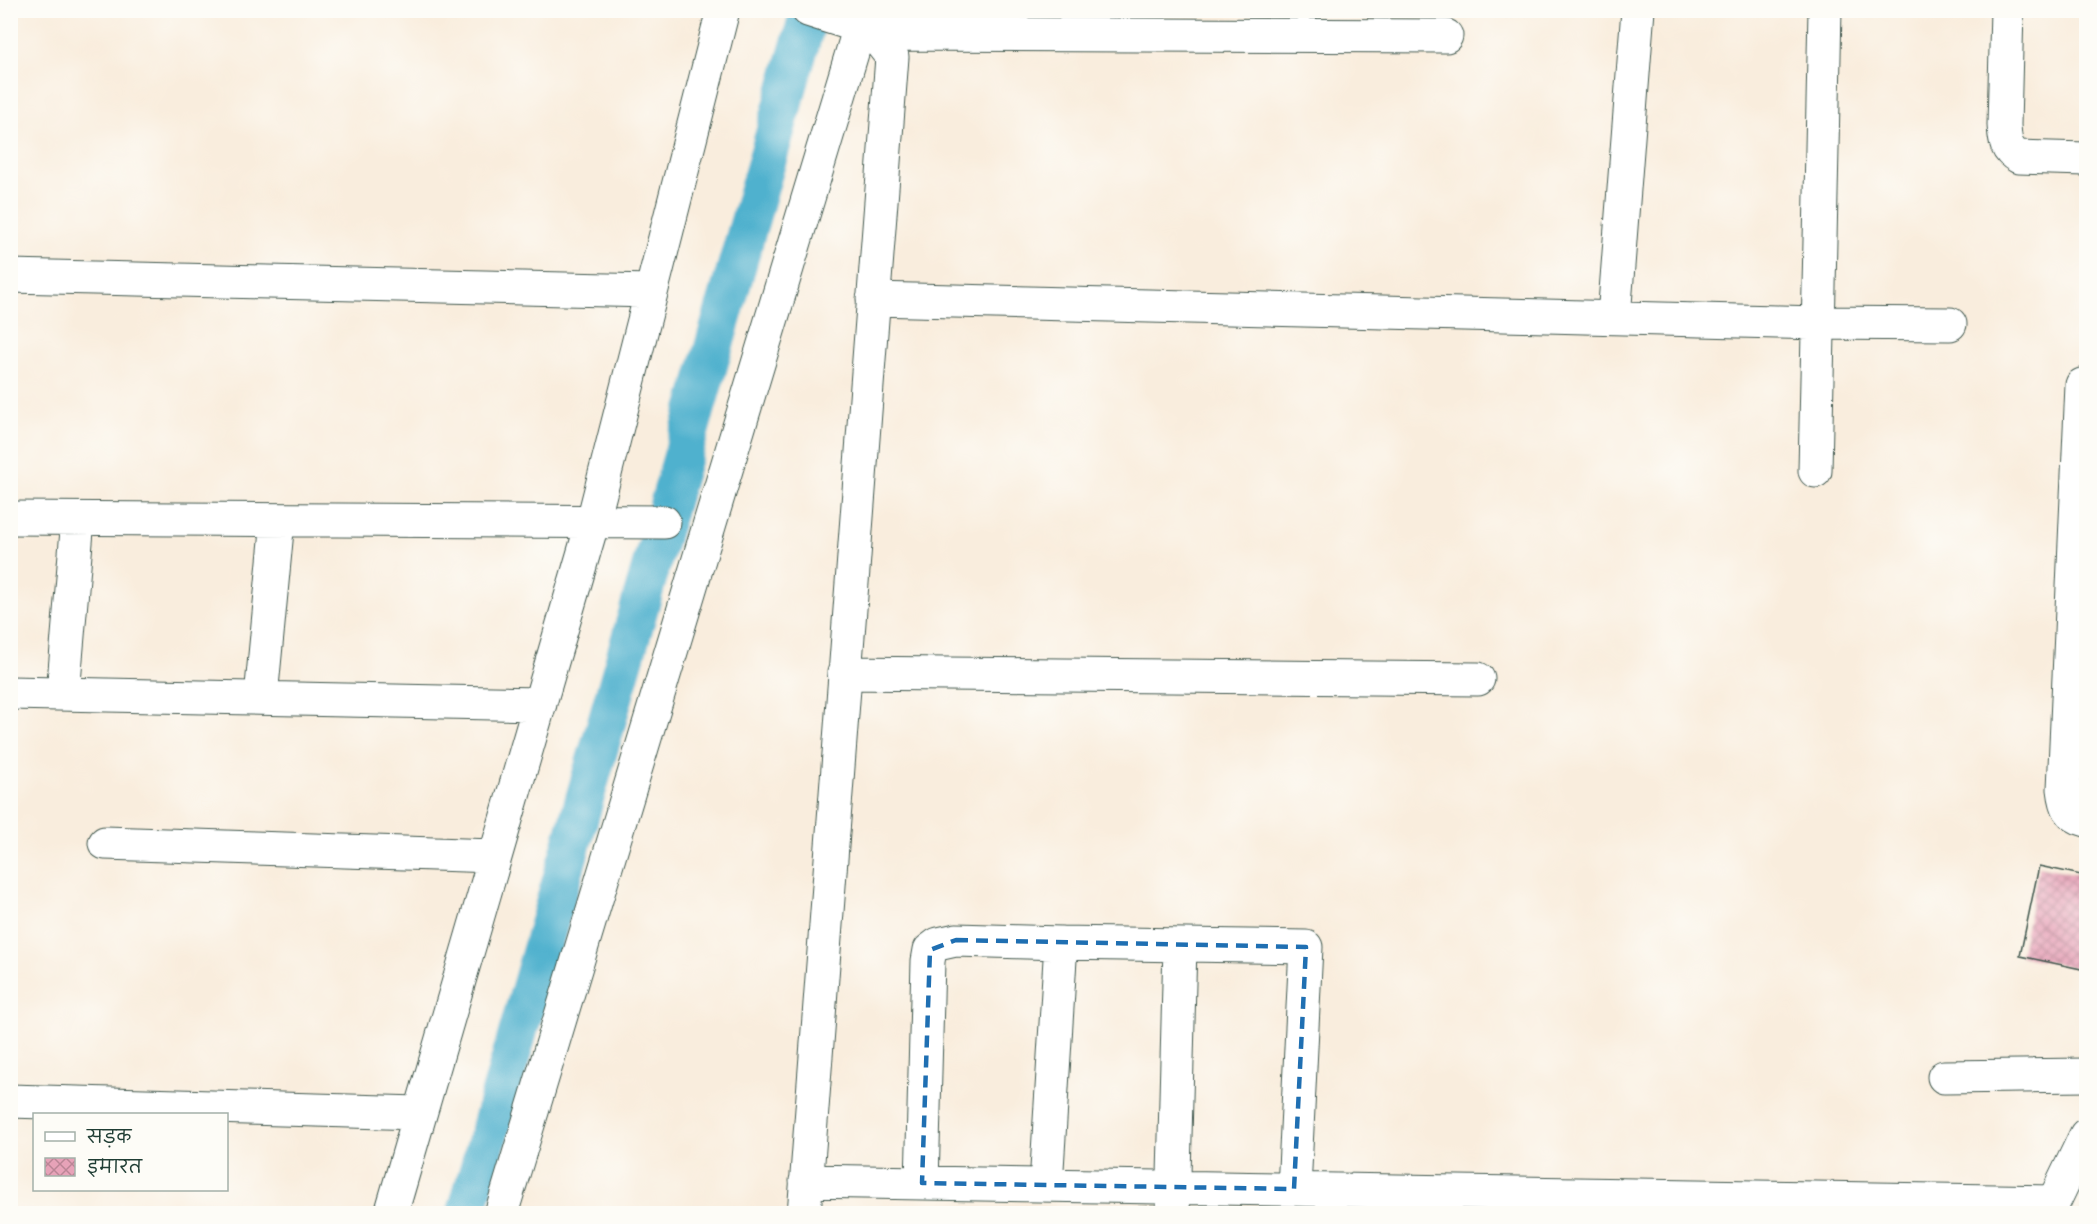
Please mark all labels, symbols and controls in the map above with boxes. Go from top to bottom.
legend [33,1113,228,1191]
text: सड़क [86,1127,132,1148]
text: इमारत [87,1157,143,1178]

